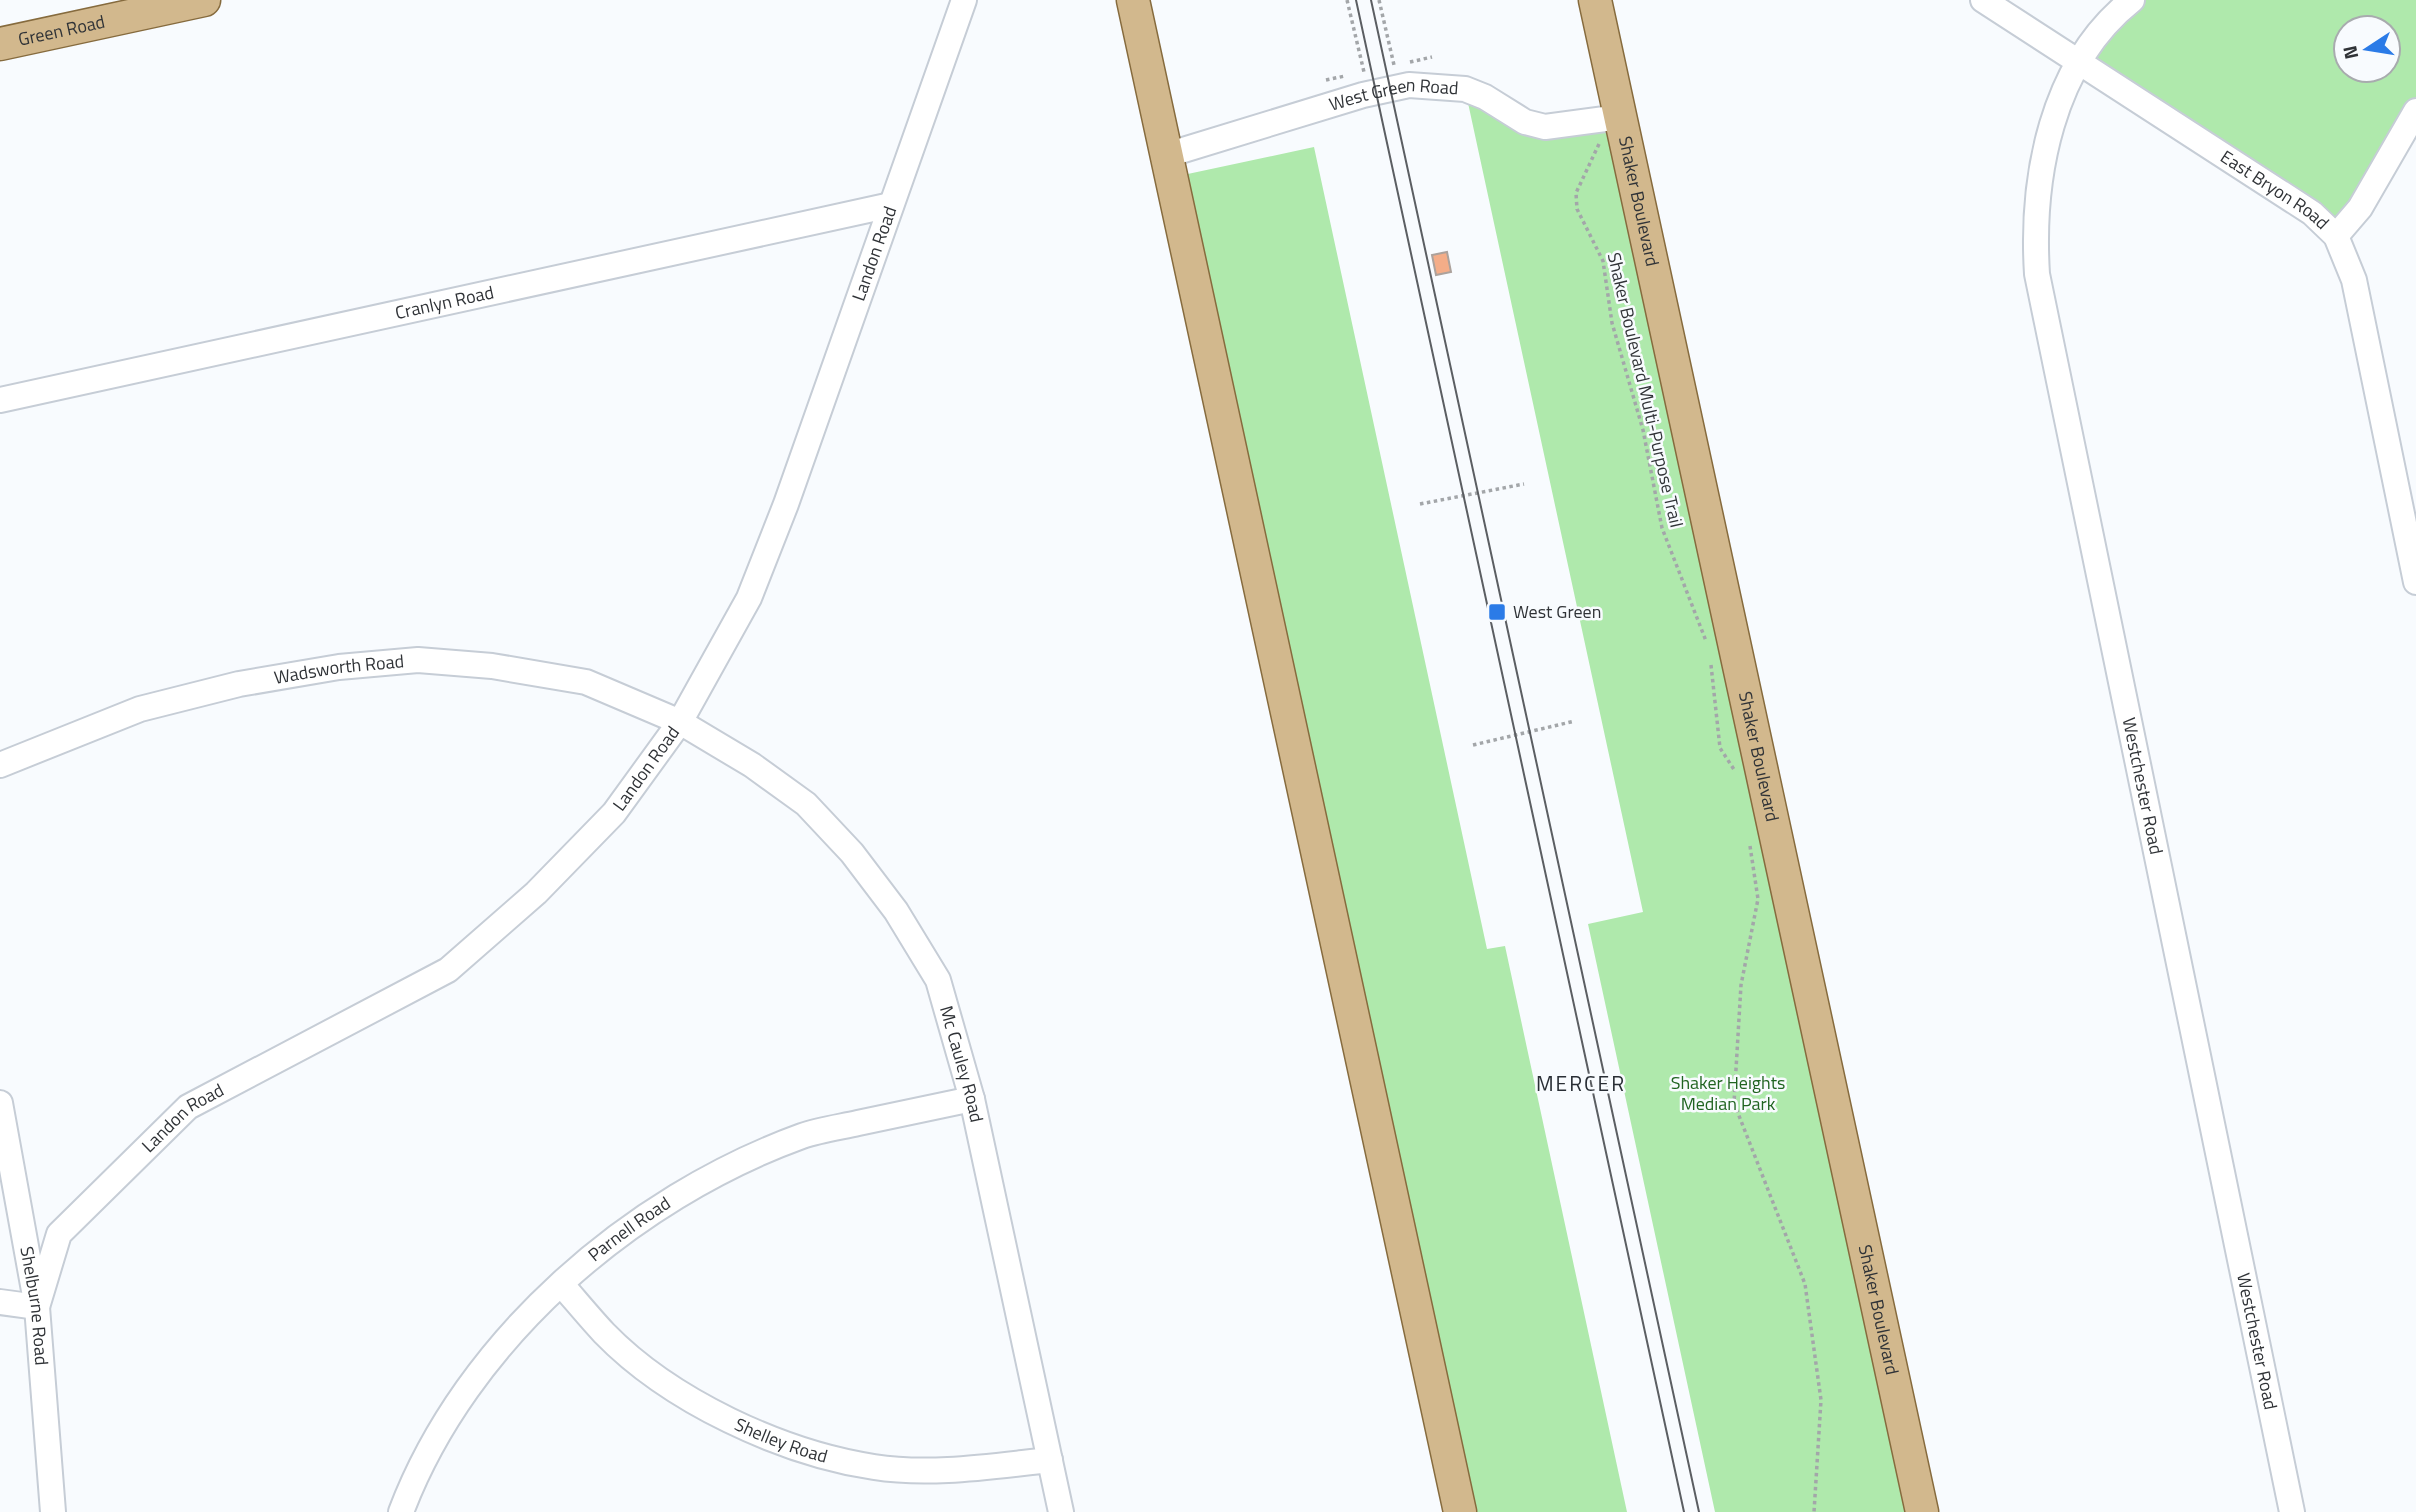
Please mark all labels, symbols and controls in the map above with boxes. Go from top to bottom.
street label: Green Road [16,8,107,53]
north arrow [2332,14,2402,84]
text: N [2334,43,2365,62]
street label: West Green Road [1326,71,1459,118]
street label: Shaker Boulevard [1612,134,1666,269]
street label: East Bryon Road [2215,143,2335,235]
street label: Landon Road [845,202,903,305]
street label: Shaker Boulevard Multi-Purpose Trail [1601,250,1690,530]
street label: Cranlyn Road [393,278,496,326]
place label: West Green [1513,598,1601,625]
marker: West Green [1487,602,1507,622]
street label: Wadsworth Road [272,647,405,691]
street label: Shaker Boulevard [1732,689,1786,824]
street label: Westchester Road [2116,715,2170,857]
street label: Landon Road [606,720,686,816]
street label: Mc Cauley Road [933,1002,991,1125]
district label: MERCER [1536,1067,1626,1099]
park label: Shaker Heights Median Park [1671,1069,1785,1117]
street label: Landon Road [135,1076,228,1158]
street label: Parnell Road [582,1190,676,1268]
street label: Shaker Boulevard [1852,1242,1906,1377]
street label: Shelburne Road [13,1244,56,1366]
street label: Westchester Road [2230,1270,2285,1412]
street label: Shelley Road [730,1411,831,1470]

